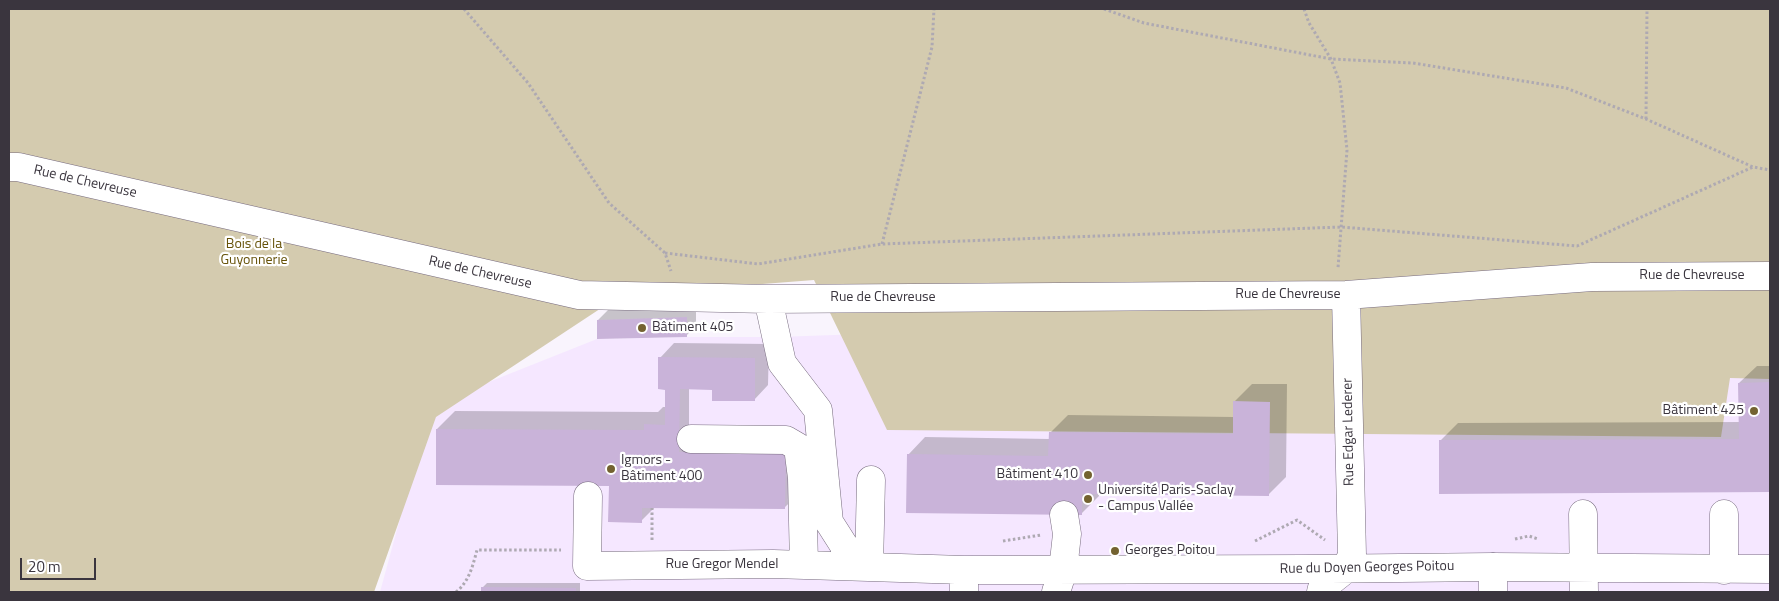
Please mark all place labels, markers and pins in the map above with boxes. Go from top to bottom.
place label: Bâtiment 405 [652,320,733,336]
marker: Bâtiment 405 [636,322,648,334]
place label: Bâtiment 425 [1663,403,1744,419]
marker: Bâtiment 425 [1748,405,1760,417]
place label: Igmors - Bâtiment 400 [621,453,702,486]
marker: Igmors - Bâtiment 400 [605,463,617,475]
place label: Bâtiment 410 [997,467,1078,483]
marker: Bâtiment 410 [1082,469,1094,481]
place label: Université Paris-Saclay - Campus Vallée [1098,483,1234,516]
marker: Université Paris-Saclay - Campus Vallée [1082,493,1094,505]
place label: Georges Poitou [1125,543,1215,559]
marker: Georges Poitou [1109,545,1121,557]

